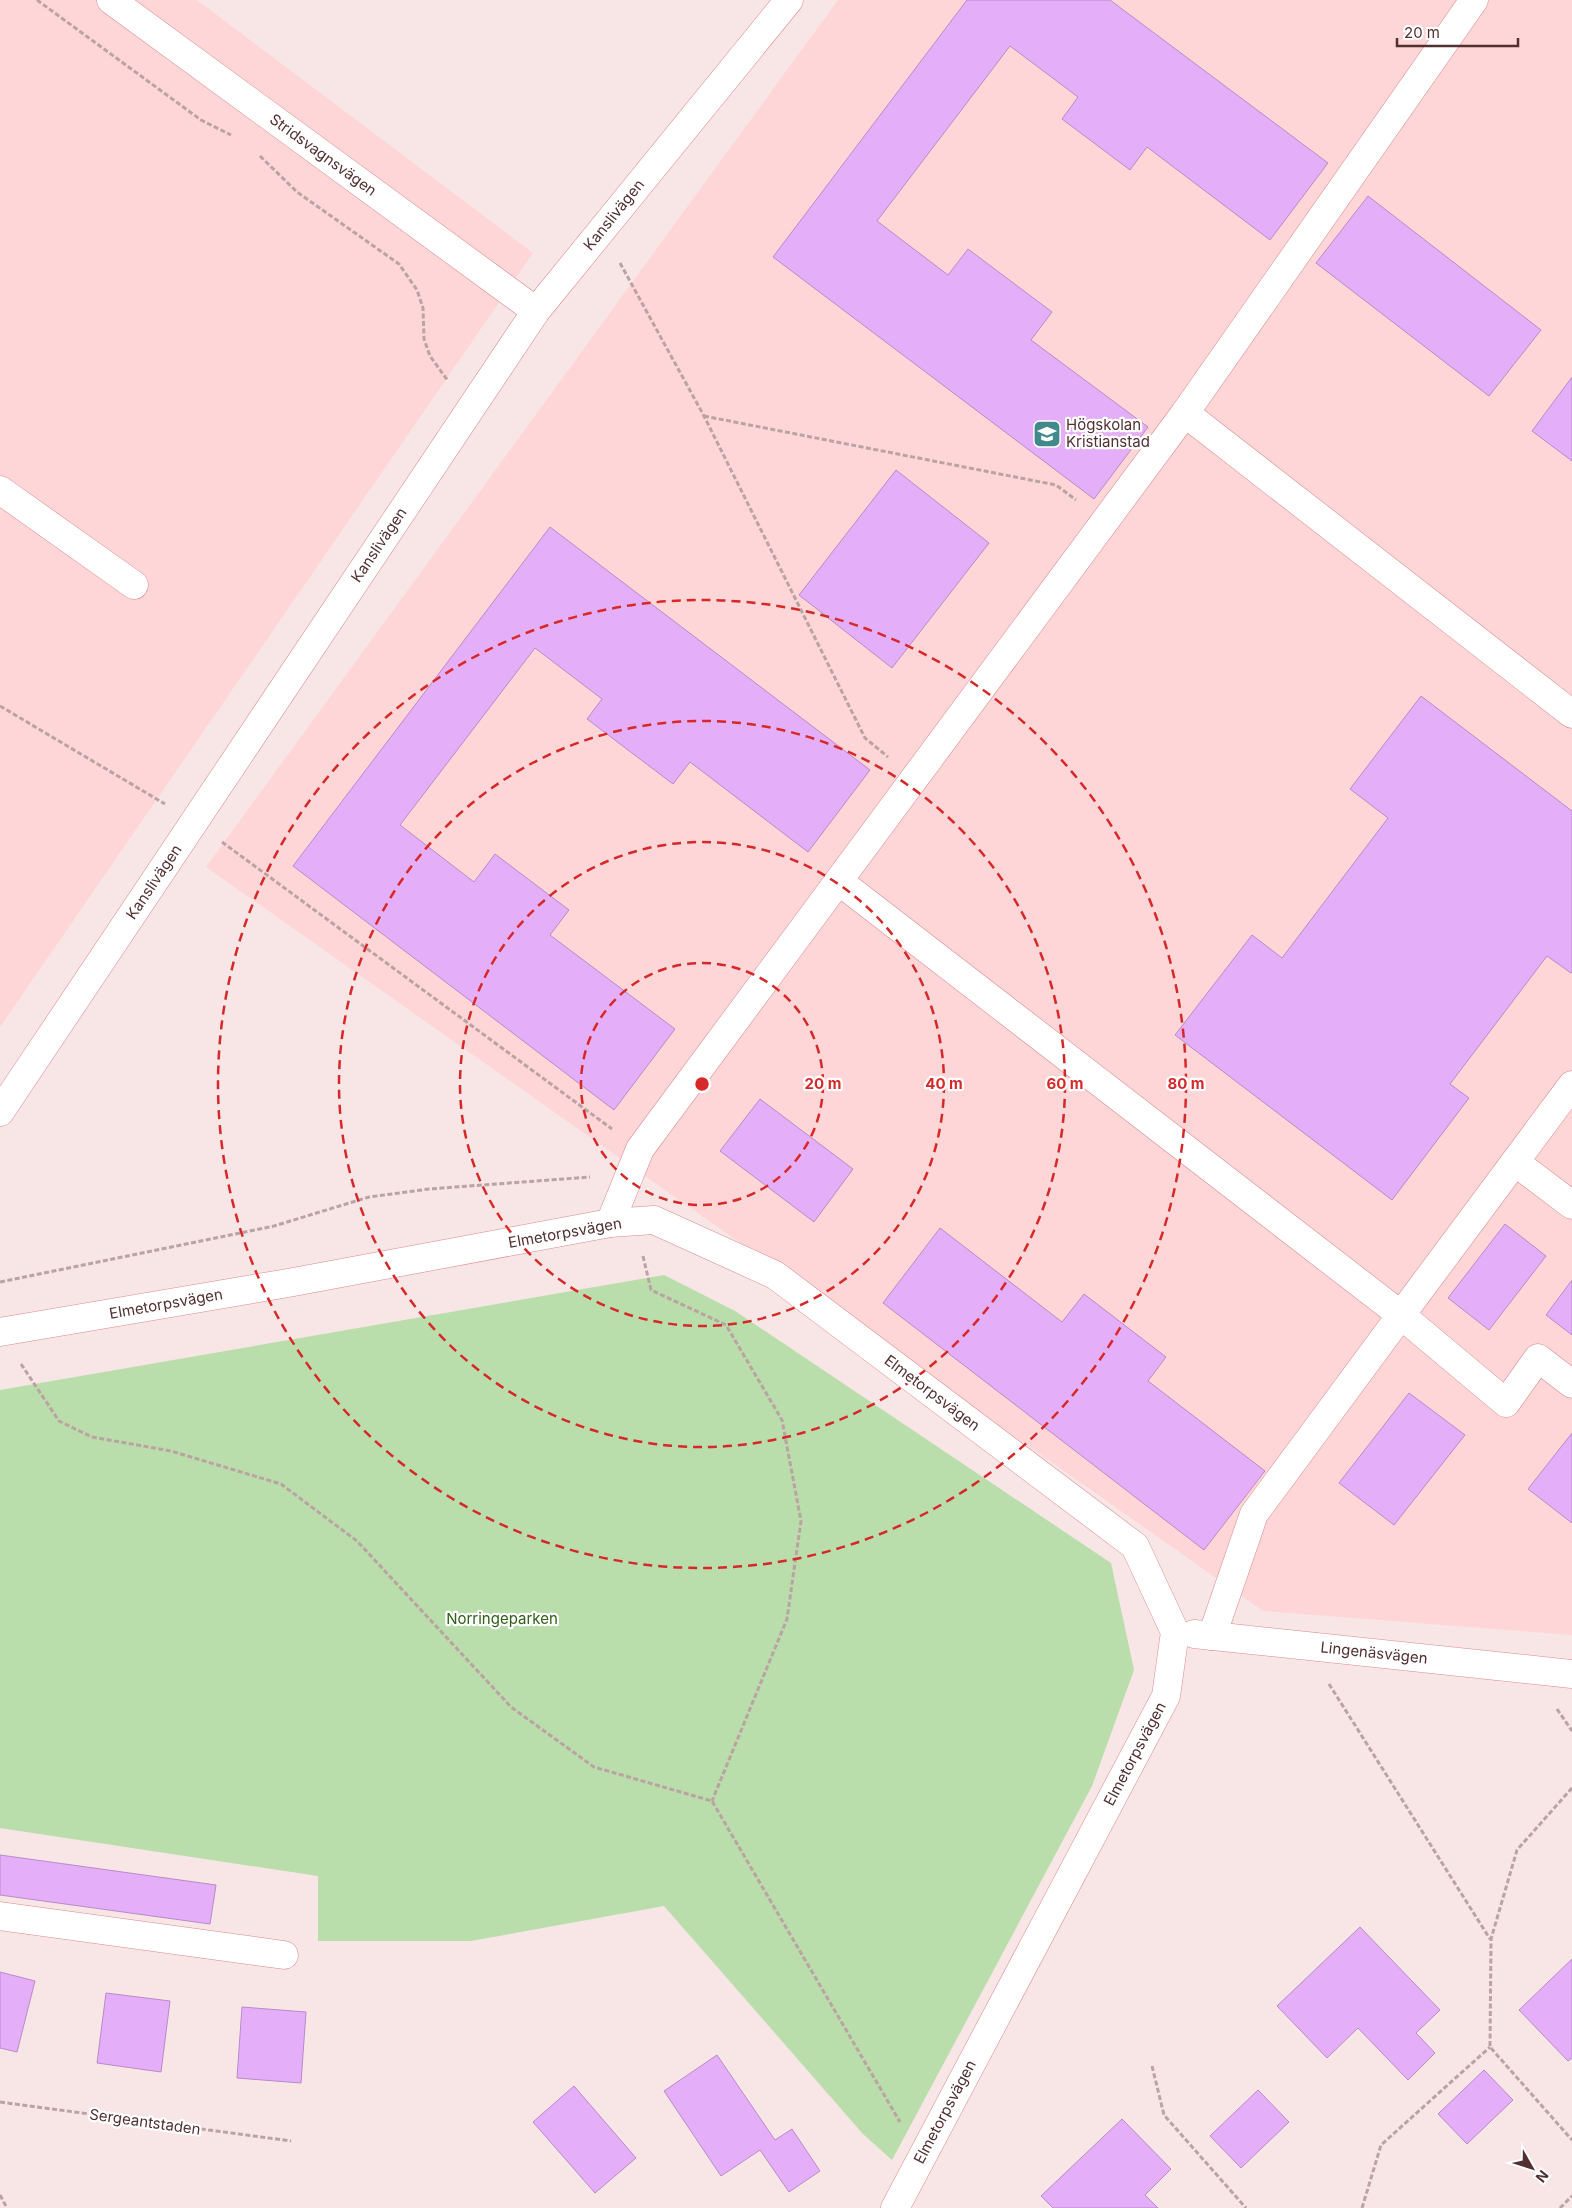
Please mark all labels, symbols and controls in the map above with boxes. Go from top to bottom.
scale bar [1397,15,1518,47]
text: 20 m [1404,23,1440,42]
street label: Stridsvagnsvägen [266,109,380,200]
street label: Kanslivägen [579,175,648,254]
place label: Högskolan Kristianstad [1066,415,1150,451]
school or university icon: Högskolan Kristianstad [1032,419,1062,449]
street label: Kanslivägen [347,504,411,586]
street label: Kanslivägen [122,841,186,923]
text: 20 m [805,1074,841,1093]
text: 40 m [925,1074,963,1093]
text: 60 m [1046,1074,1084,1093]
text: 80 m [1167,1074,1205,1093]
centre of rings [693,1075,711,1093]
street label: Elmetorpsvägen [507,1213,623,1252]
street label: Elmetorpsvägen [108,1284,224,1323]
street label: Elmetorpsvägen [881,1350,984,1435]
park label: Norringeparken [446,1609,558,1628]
street label: Lingenäsvägen [1319,1637,1429,1668]
street label: Elmetorpsvägen [1099,1699,1170,1809]
street label: Elmetorpsvägen [909,2057,980,2167]
street label: Sergeantstaden [88,2104,202,2139]
north arrow [1507,2143,1557,2193]
text: N [1533,2167,1552,2186]

